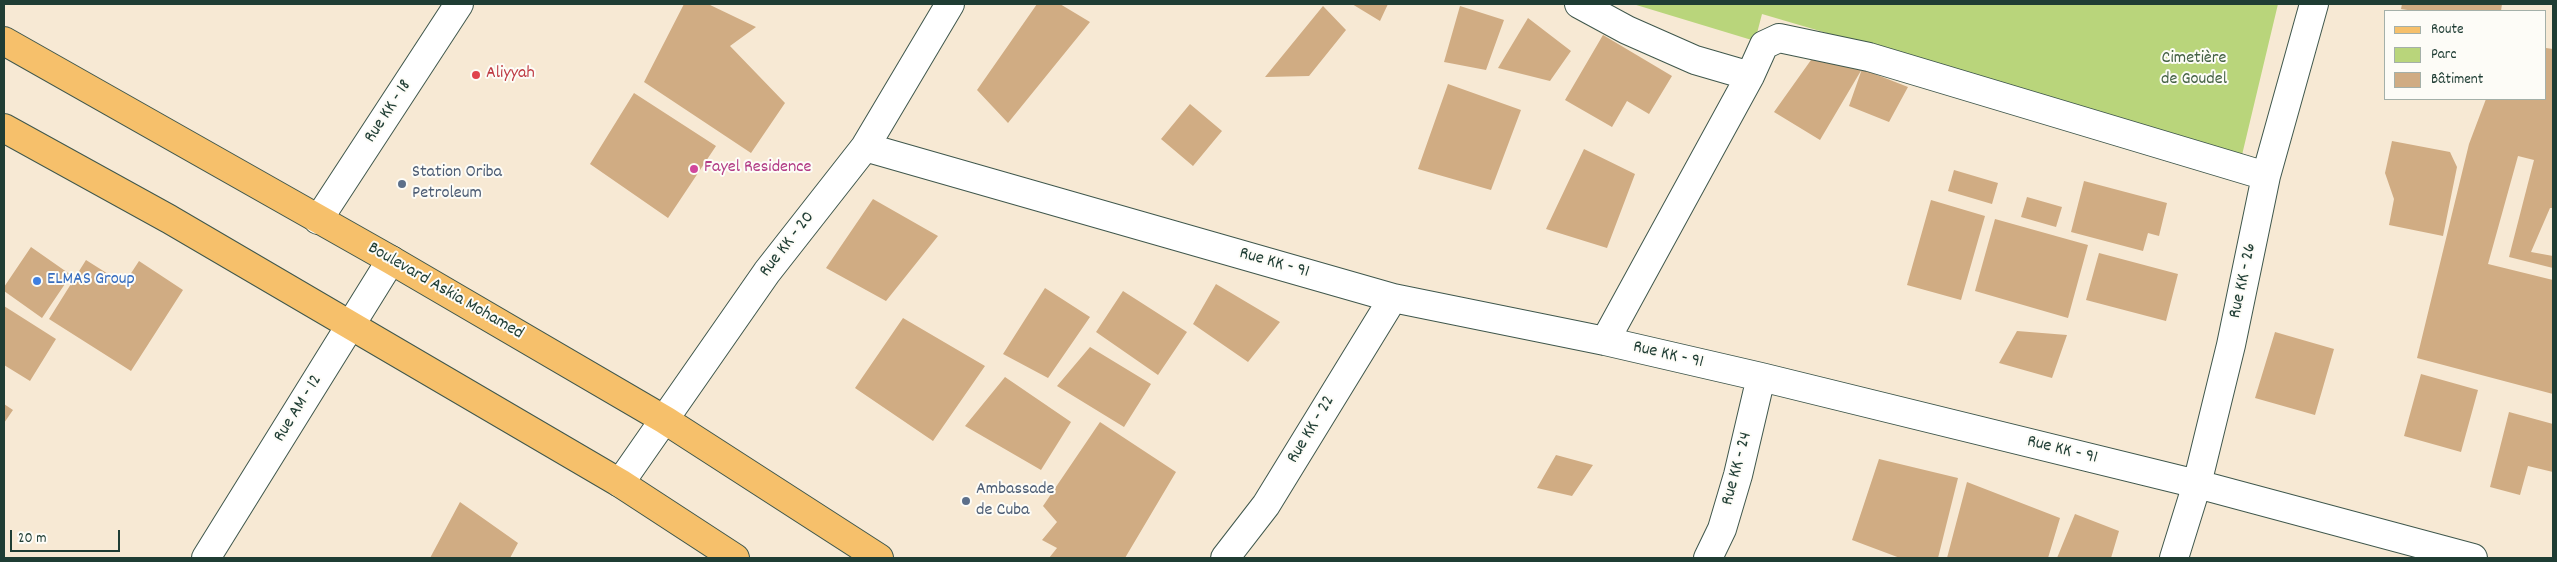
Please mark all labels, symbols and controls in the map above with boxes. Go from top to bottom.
legend [2384,10,2547,100]
text: Route [2431,19,2464,41]
text: Parc [2431,44,2456,66]
park label: Cimetière de Goudel [2161,49,2227,92]
place label: Aliyyah [486,64,535,86]
marker: Aliyyah [470,69,482,81]
text: Bâtiment [2431,69,2483,91]
street label: Rue KK - 18 [361,76,417,148]
place label: Fayel Residence [704,158,811,180]
place label: Station Oriba Petroleum [412,163,502,205]
marker: Fayel Residence [688,163,700,175]
marker: Station Oriba Petroleum [396,178,408,190]
street label: Rue KK - 20 [756,208,820,282]
street label: Boulevard Askia Mohamed [363,239,527,345]
street label: Rue KK - 26 [2226,241,2262,321]
street label: Rue KK - 91 [1237,244,1311,284]
place label: ELMAS Group [47,270,135,292]
marker: ELMAS Group [31,275,43,287]
street label: Rue KK - 91 [1631,337,1705,375]
street label: Rue AM - 12 [270,371,328,447]
street label: Rue KK - 22 [1283,392,1341,468]
street label: Rue KK - 24 [1718,430,1758,508]
street label: Rue KK - 91 [2025,432,2099,470]
place label: Ambassade de Cuba [976,480,1054,522]
marker: Ambassade de Cuba [960,495,972,507]
scale bar [12,520,122,552]
text: 20 m [18,528,46,550]

